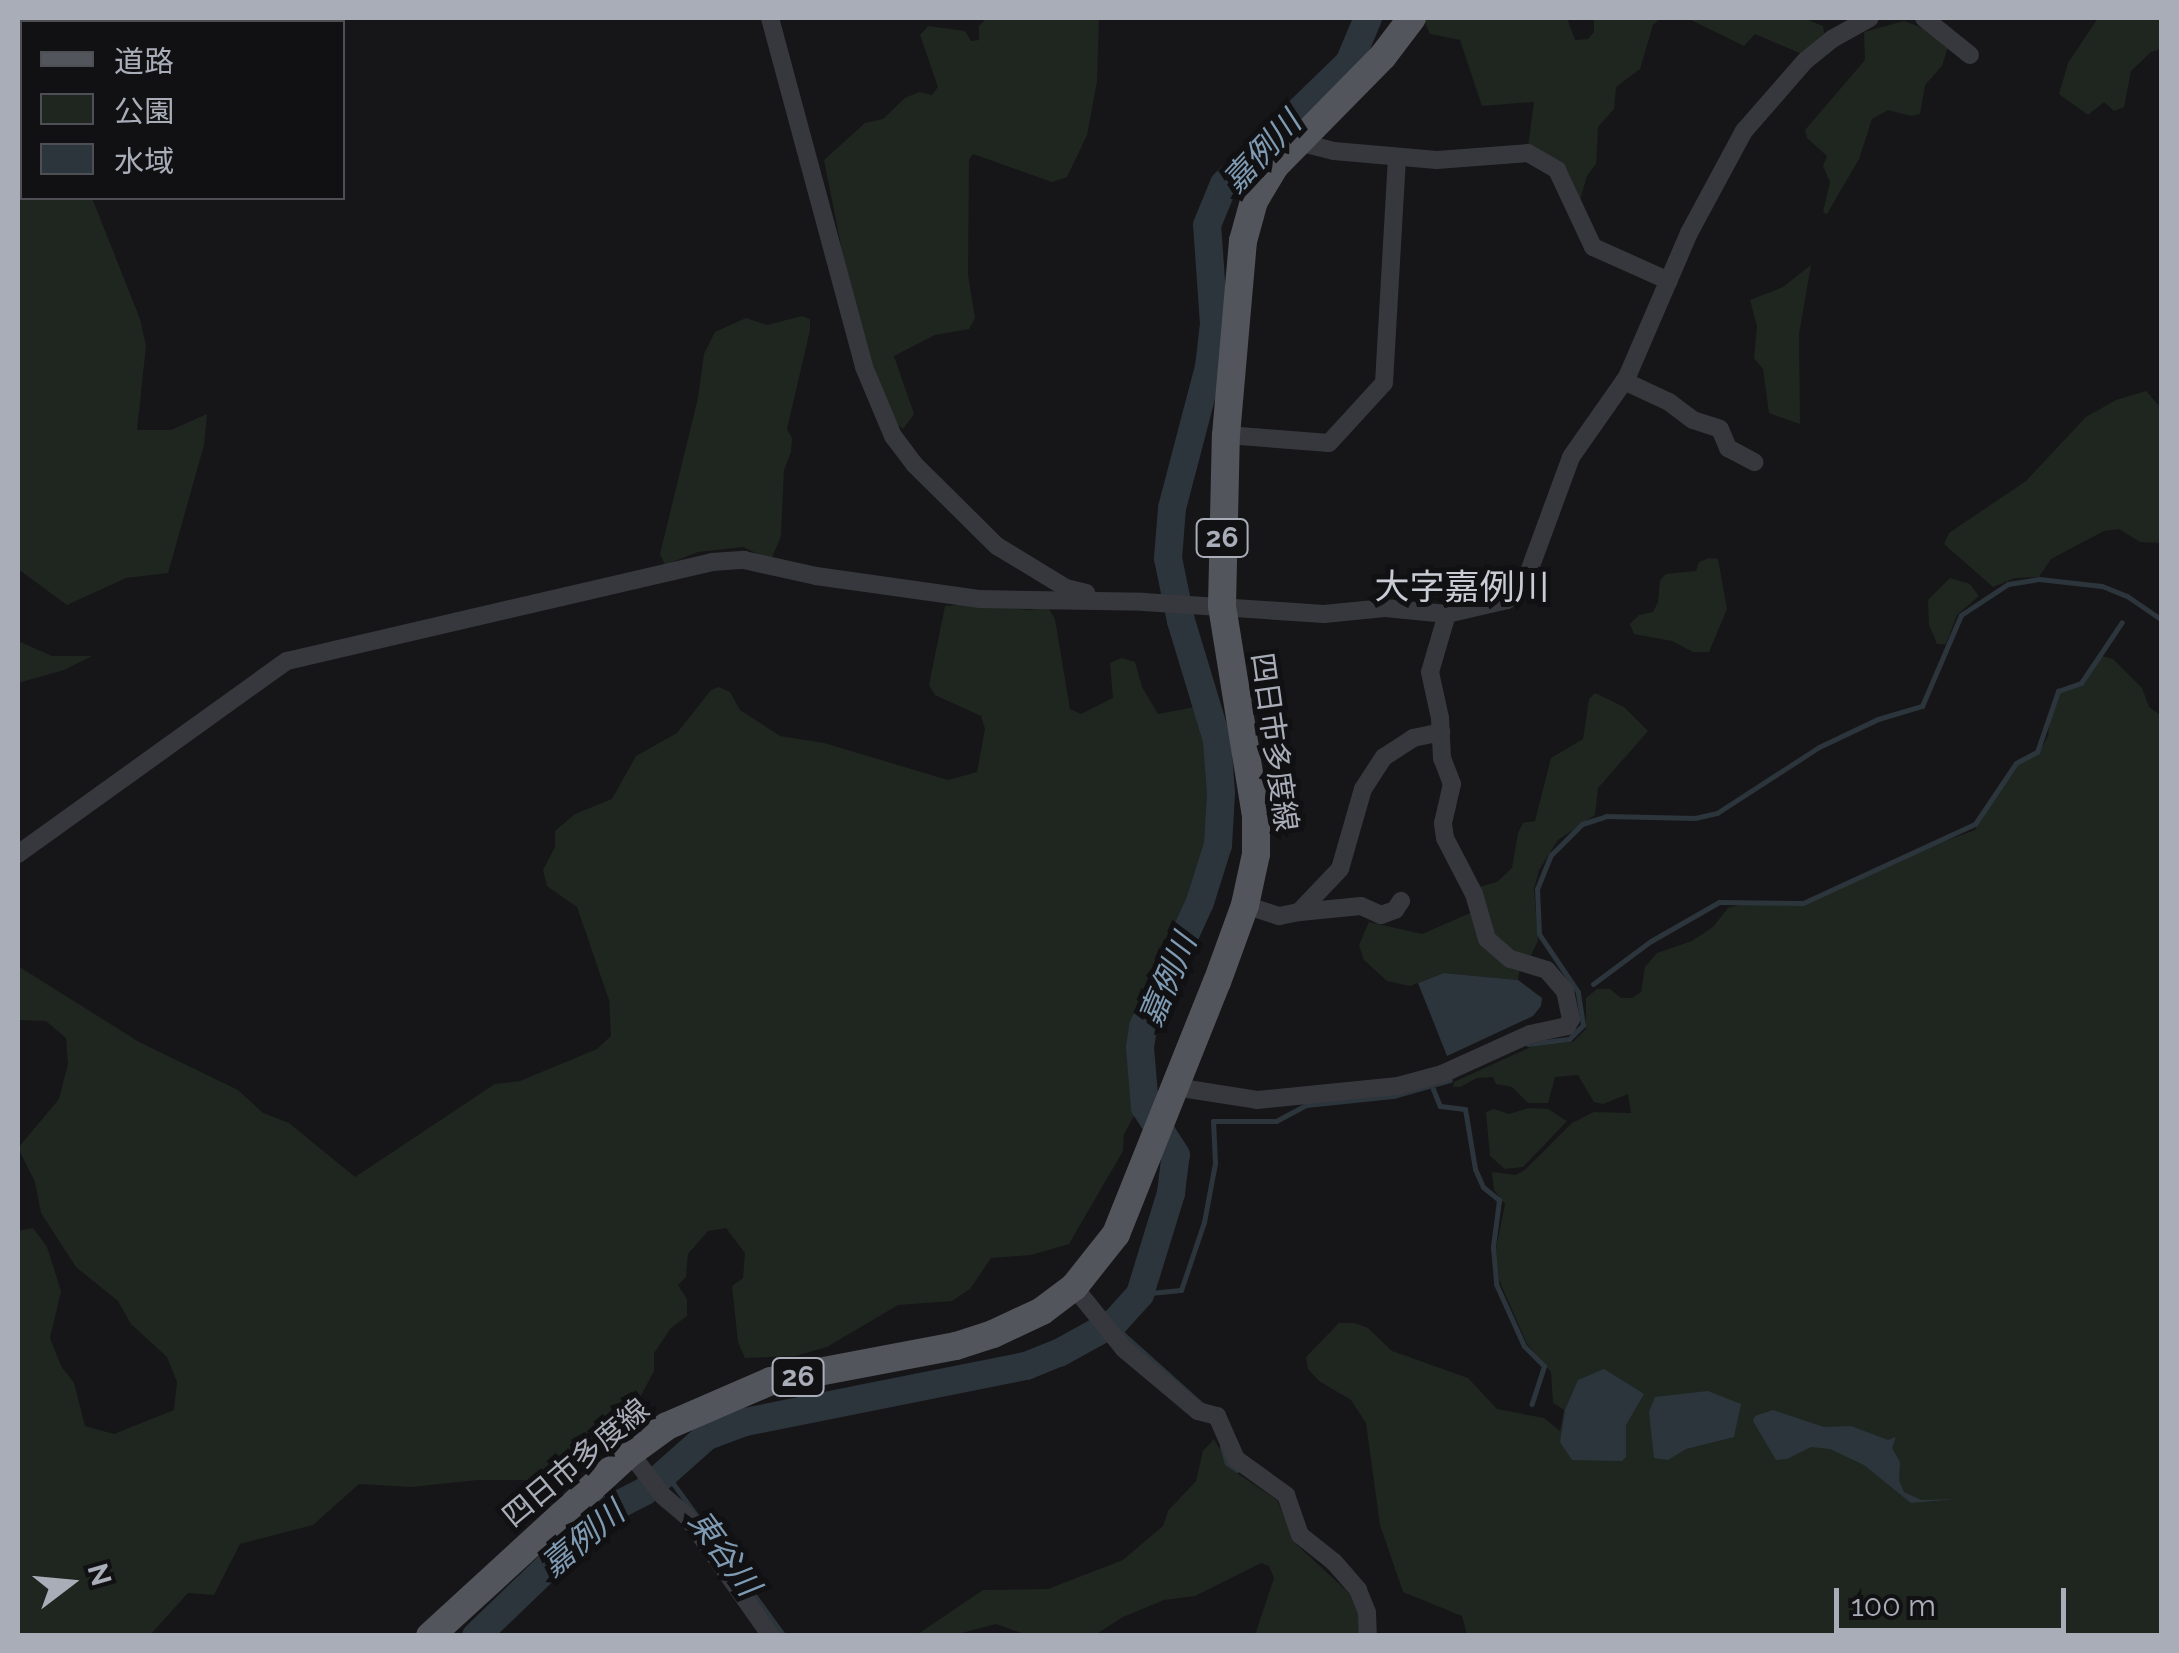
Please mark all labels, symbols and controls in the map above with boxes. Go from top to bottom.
legend [20,20,345,200]
text: 道路 [114,44,174,79]
text: 公園 [114,94,174,129]
water label: 嘉例川 [1215,104,1309,200]
text: 水域 [114,144,174,179]
road number: 26 [1194,515,1250,561]
district label: 大字嘉例川 [1375,566,1549,608]
street label: 四日市多度線 [1244,650,1304,834]
water label: 嘉例川 [1132,928,1204,1032]
road number: 26 [770,1354,826,1400]
street label: 四日市多度線 [495,1391,657,1535]
water label: 嘉例川 [534,1493,632,1585]
water label: 東谷川 [680,1503,768,1603]
north arrow [20,1533,120,1633]
text: N [81,1560,118,1589]
scale bar [1839,1568,2072,1630]
text: 100 m [1851,1588,1936,1623]

